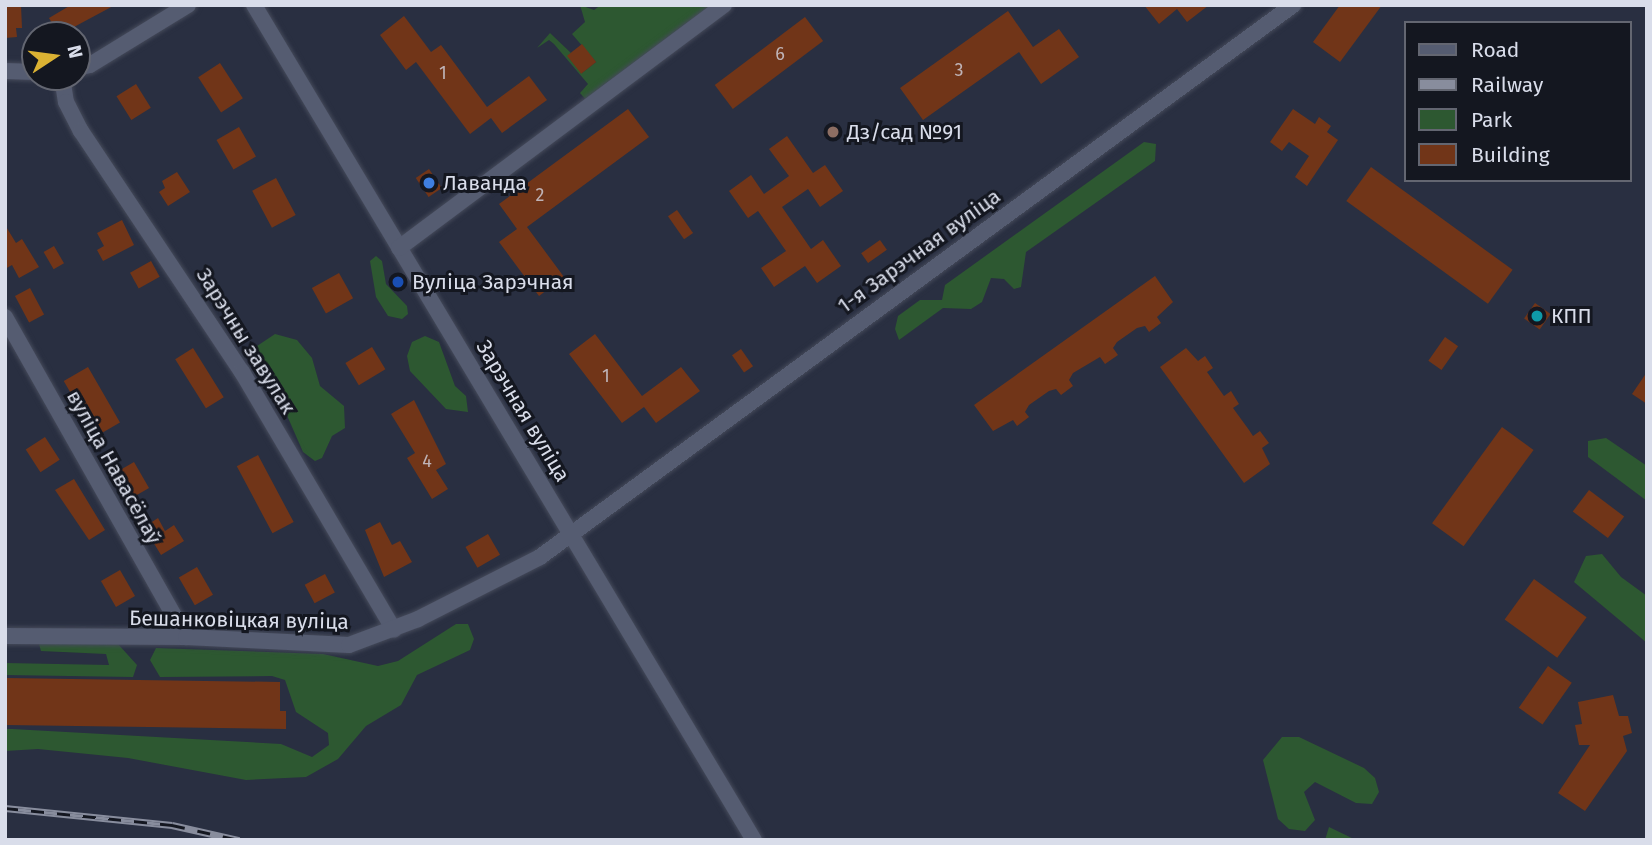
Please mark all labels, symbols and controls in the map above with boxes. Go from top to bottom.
north arrow [21,21,91,91]
legend [1404,21,1631,182]
text: Road [1471,37,1519,63]
text: N [62,43,88,60]
house number: 6 [775,43,785,65]
house number: 3 [955,59,963,81]
house number: 1 [439,62,447,84]
text: Railway [1471,72,1543,98]
text: Park [1471,107,1512,133]
place label: Дз/сад №91 [847,119,962,145]
marker: Дз/сад №91 [825,124,841,140]
text: Building [1471,142,1550,168]
place label: Лаванда [443,170,527,196]
marker: Лаванда [421,175,437,191]
house number: 2 [536,184,544,206]
street label: 1-я Зарэчная вуліца [833,184,1005,318]
street label: Зарэчны завулак [191,263,301,419]
place label: Вуліца Зарэчная [412,269,574,295]
marker: Вуліца Зарэчная [390,274,406,290]
place label: КПП [1551,303,1592,329]
marker: КПП [1529,308,1545,324]
street label: Зарэчная вуліца [471,336,575,486]
house number: 1 [602,365,610,387]
street label: вуліца Навасёлаў [61,386,167,548]
house number: 4 [422,450,432,472]
street label: Бешанковіцкая вуліца [129,605,349,635]

